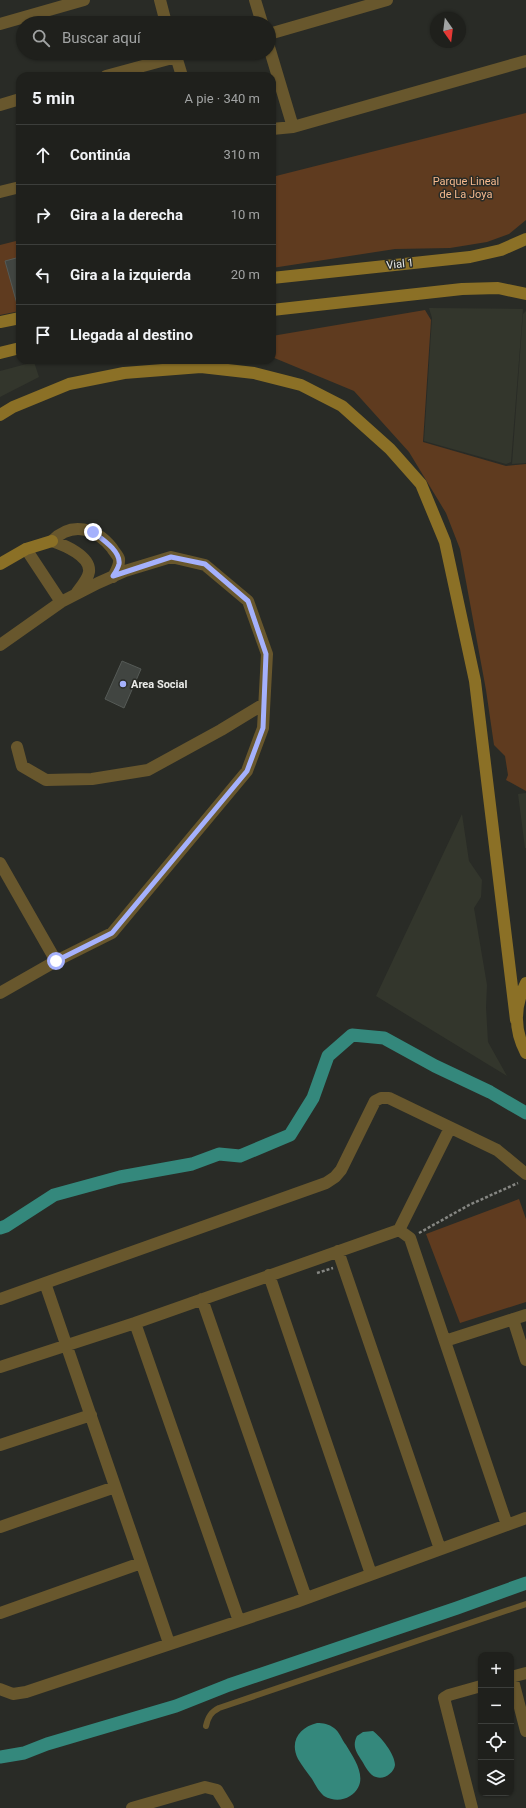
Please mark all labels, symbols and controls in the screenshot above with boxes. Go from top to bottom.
north arrow [430,12,466,48]
search box [16,16,276,60]
icon: search [30,27,52,49]
text: Buscar aquí [62,29,141,47]
text: 5 min [32,88,75,108]
text: A pie · 340 m [185,91,260,106]
icon: ahead [32,144,54,166]
text: Continúa [70,146,131,164]
text: 310 m [223,147,260,162]
park label: Parque Lineal de La Joya [433,175,499,201]
icon: right [32,204,54,226]
text: Gira a la derecha [70,206,183,224]
text: 10 m [231,207,260,222]
street label: Vial 1 [386,256,414,272]
icon: left [32,264,54,286]
text: Gira a la izquierda [70,266,191,284]
text: 20 m [231,267,260,282]
icon: arrive [32,324,54,346]
text: Llegada al destino [70,326,193,344]
route end [84,523,102,541]
place label: Area Social [131,678,187,691]
marker: Area Social [118,679,128,689]
route start [47,952,65,970]
map controls [478,1652,514,1796]
button: + [478,1652,514,1688]
button: − [478,1688,514,1724]
button: locate [478,1724,514,1760]
button: layers [478,1760,514,1796]

